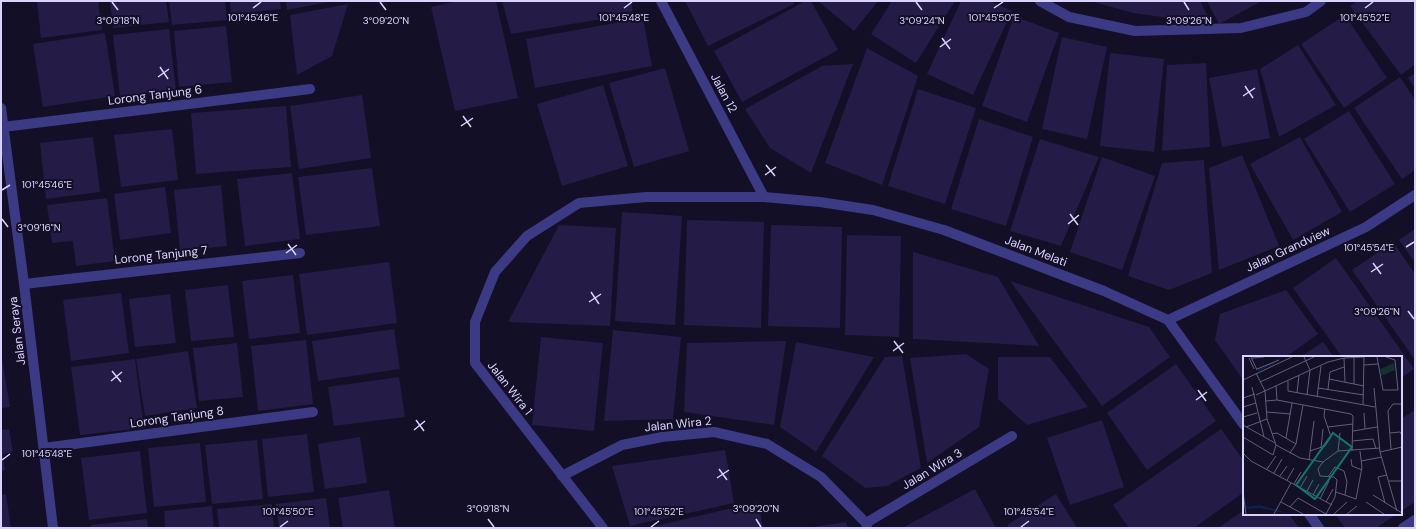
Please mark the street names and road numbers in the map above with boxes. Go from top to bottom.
street label: Jalan 12 [707,70,741,116]
street label: Lorong Tanjung 6 [107,81,203,109]
street label: Jalan Grandview [1243,222,1333,276]
street label: Jalan Melati [1003,232,1069,270]
street label: Lorong Tanjung 7 [114,242,208,268]
street label: Jalan Seraya [5,296,29,366]
street label: Jalan Wira 1 [484,358,536,418]
street label: Lorong Tanjung 8 [129,403,225,431]
street label: Jalan Wira 2 [644,413,712,435]
street label: Jalan Wira 3 [899,445,965,493]

